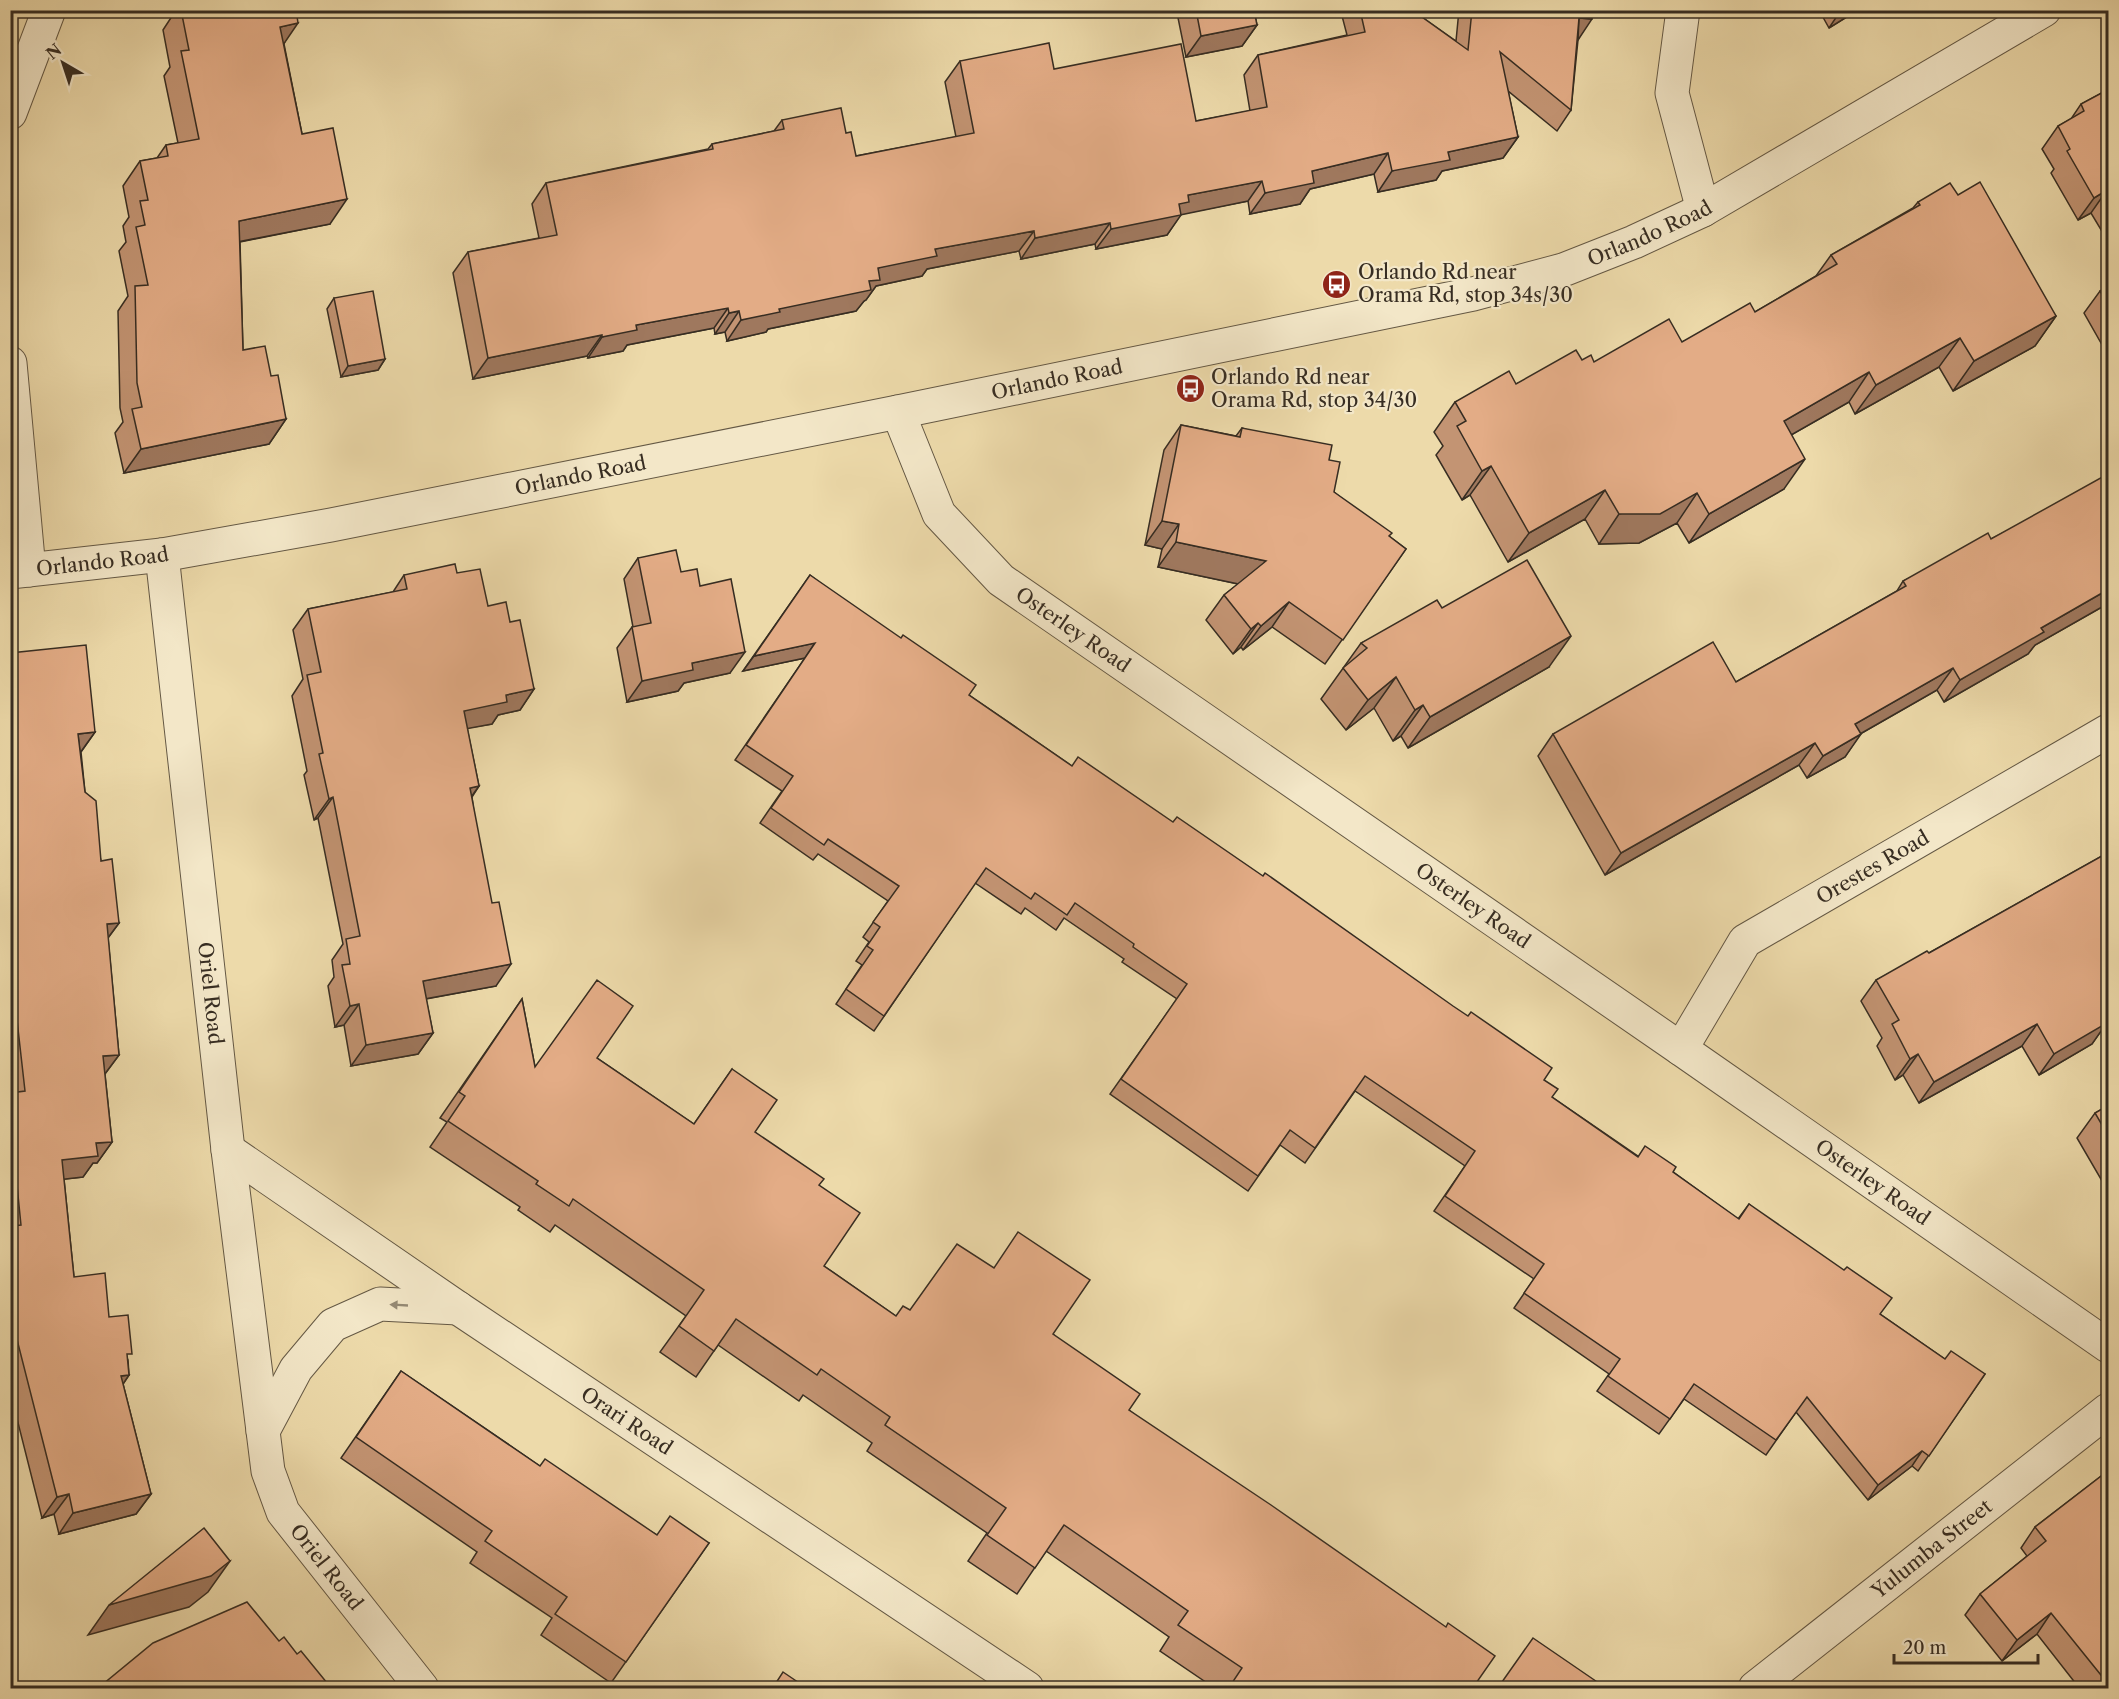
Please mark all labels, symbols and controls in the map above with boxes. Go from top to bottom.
north arrow [33,33,93,93]
text: N [42,39,65,63]
street label: Orlando Road [1584,195,1716,271]
place label: Orlando Rd near Orama Rd, stop 34s/30 [1358,260,1573,307]
bus stop icon: Orlando Rd near Orama Rd, stop 34s/30 [1321,268,1353,300]
street label: Orlando Road [989,354,1125,405]
place label: Orlando Rd near Orama Rd, stop 34/30 [1211,365,1417,412]
bus stop icon: Orlando Rd near Orama Rd, stop 34/30 [1174,372,1206,404]
street label: Orlando Road [513,450,648,500]
street label: Orlando Road [35,542,171,581]
street label: Osterley Road [1011,582,1135,678]
street label: Orestes Road [1812,825,1933,909]
street label: Osterley Road [1411,858,1535,954]
street label: Oriel Road [193,941,228,1046]
street label: Osterley Road [1811,1134,1935,1230]
one-way arrow [390,1300,409,1309]
street label: Orari Road [576,1382,677,1460]
street label: Yulumba Street [1866,1494,1997,1604]
street label: Oriel Road [285,1519,368,1615]
scale bar [1894,1627,2038,1665]
text: 20 m [1903,1637,1947,1659]

